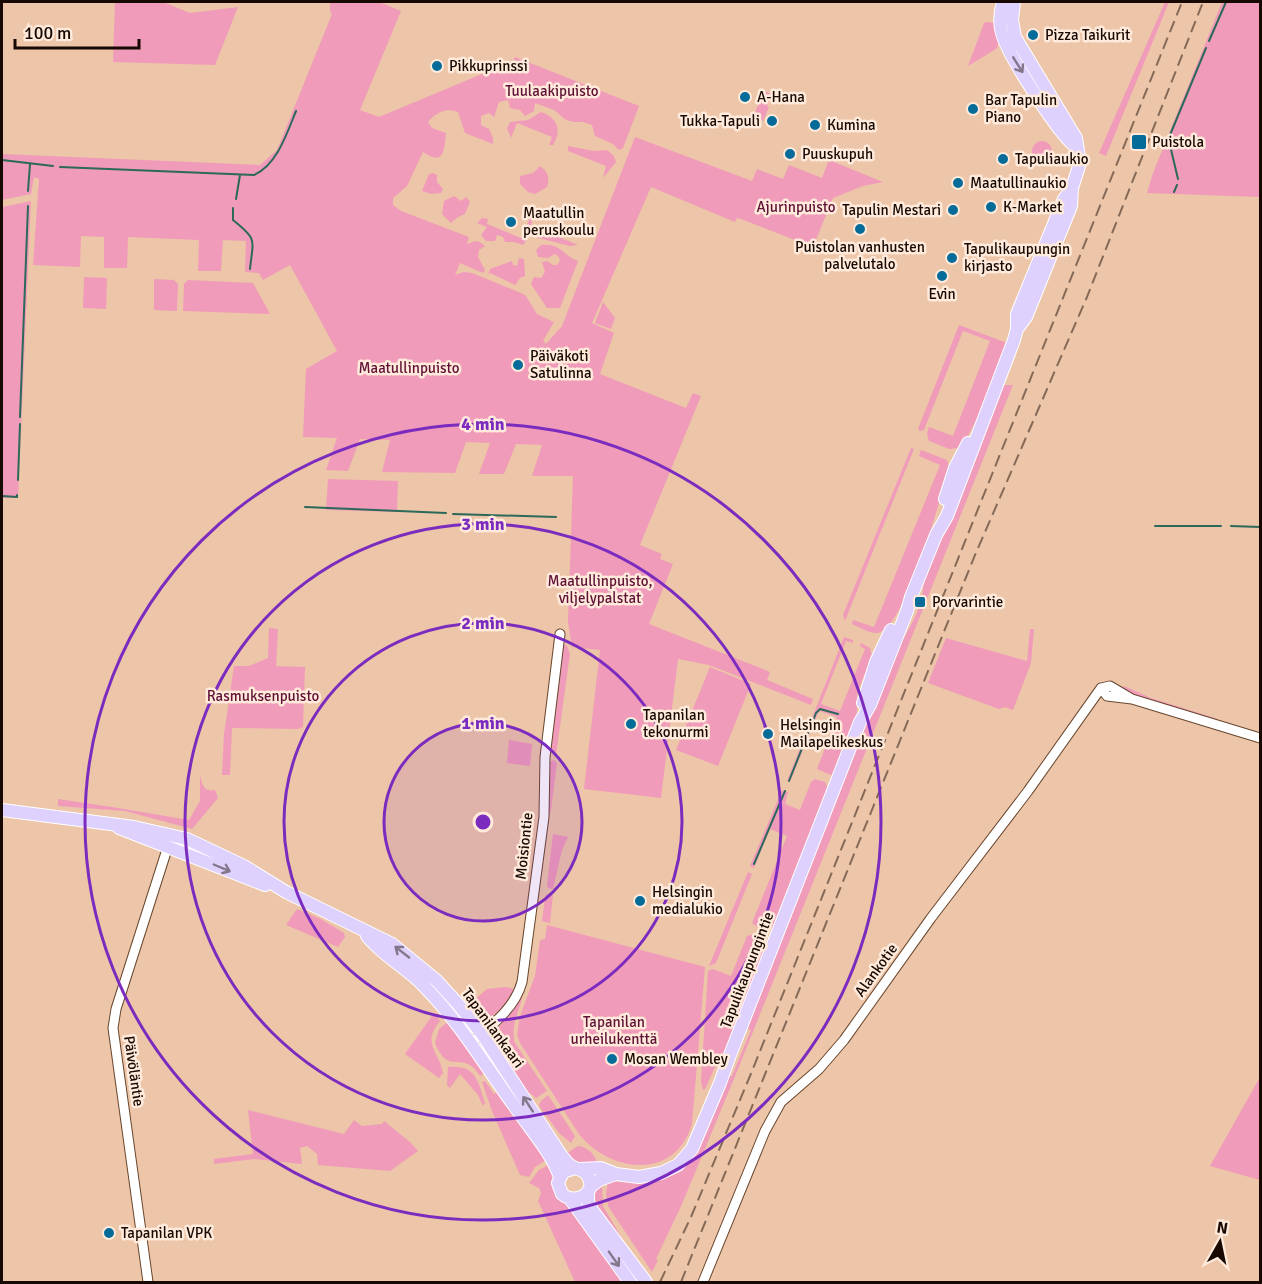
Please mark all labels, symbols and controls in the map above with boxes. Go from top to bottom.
scale bar [15,12,140,50]
text: 100 m [24,22,71,44]
place label: Pizza Taikurit [1045,26,1130,44]
marker: Pizza Taikurit [1026,28,1040,42]
one-way arrow [1012,56,1024,73]
place label: Pikkuprinssi [449,57,528,75]
marker: Pikkuprinssi [430,59,444,73]
park label: Tuulaakipuisto [505,82,599,100]
place label: A-Hana [757,88,805,106]
marker: A-Hana [738,90,752,104]
place label: Bar Tapulin Piano [985,91,1057,126]
marker: Bar Tapulin Piano [966,102,980,116]
place label: Tukka-Tapuli [680,112,760,130]
marker: Tukka-Tapuli [765,114,779,128]
place label: Kumina [827,116,876,134]
marker: Kumina [808,118,822,132]
marker: Puistola [1130,133,1148,151]
place label: Puistola [1152,133,1204,151]
place label: Puuskupuh [802,145,873,163]
marker: Puuskupuh [783,147,797,161]
place label: Tapuliaukio [1015,150,1089,168]
marker: Tapuliaukio [996,152,1010,166]
place label: Maatullinaukio [970,174,1067,192]
marker: Maatullinaukio [951,176,965,190]
park label: Ajurinpuisto [756,198,836,216]
place label: K-Market [1003,198,1062,216]
marker: K-Market [984,200,998,214]
place label: Tapulin Mestari [842,201,941,219]
marker: Tapulin Mestari [946,203,960,217]
place label: Maatullin peruskoulu [523,204,594,239]
marker: Maatullin peruskoulu [504,215,518,229]
marker: Puistolan vanhusten palvelutalo [853,222,867,236]
place label: Puistolan vanhusten palvelutalo [795,238,925,273]
place label: Tapulikaupungin kirjasto [964,240,1070,275]
marker: Tapulikaupungin kirjasto [945,251,959,265]
marker: Evin [935,269,949,283]
place label: Evin [928,285,956,303]
place label: Päiväkoti Satulinna [530,347,592,382]
marker: Päiväkoti Satulinna [511,358,525,372]
park label: Maatullinpuisto [358,359,460,377]
text: 4 min [461,413,505,435]
text: 3 min [461,513,505,535]
park label: Maatullinpuisto, viljelypalstat [548,572,652,607]
place label: Porvarintie [932,593,1003,611]
marker: Porvarintie [913,595,927,609]
text: 2 min [461,612,505,634]
park label: Rasmuksenpuisto [207,687,320,705]
place label: Tapanilan tekonurmi [643,706,709,741]
text: 1 min [461,712,505,734]
place label: Helsingin Mailapelikeskus [780,716,883,751]
marker: Tapanilan tekonurmi [624,717,638,731]
marker: Helsingin Mailapelikeskus [761,727,775,741]
street label: Moisiontie [512,811,536,881]
centre of rings [473,812,493,832]
one-way arrow [212,863,231,874]
place label: Helsingin medialukio [652,883,723,918]
marker: Helsingin medialukio [633,894,647,908]
street label: Tapulikaupungintie [717,909,777,1031]
street label: Alankotie [851,940,901,1000]
one-way arrow [395,946,411,959]
street label: Tapanilankaari [458,984,528,1072]
park label: Tapanilan urheilukenttä [571,1013,657,1048]
street label: Päivöläntie [120,1034,148,1108]
place label: Mosan Wembley [624,1050,728,1068]
marker: Mosan Wembley [605,1052,619,1066]
one-way arrow [521,1096,534,1113]
north arrow [1190,1212,1250,1272]
text: N [1215,1217,1229,1239]
place label: Tapanilan VPK [121,1224,212,1242]
marker: Tapanilan VPK [102,1226,116,1240]
one-way arrow [608,1251,620,1267]

